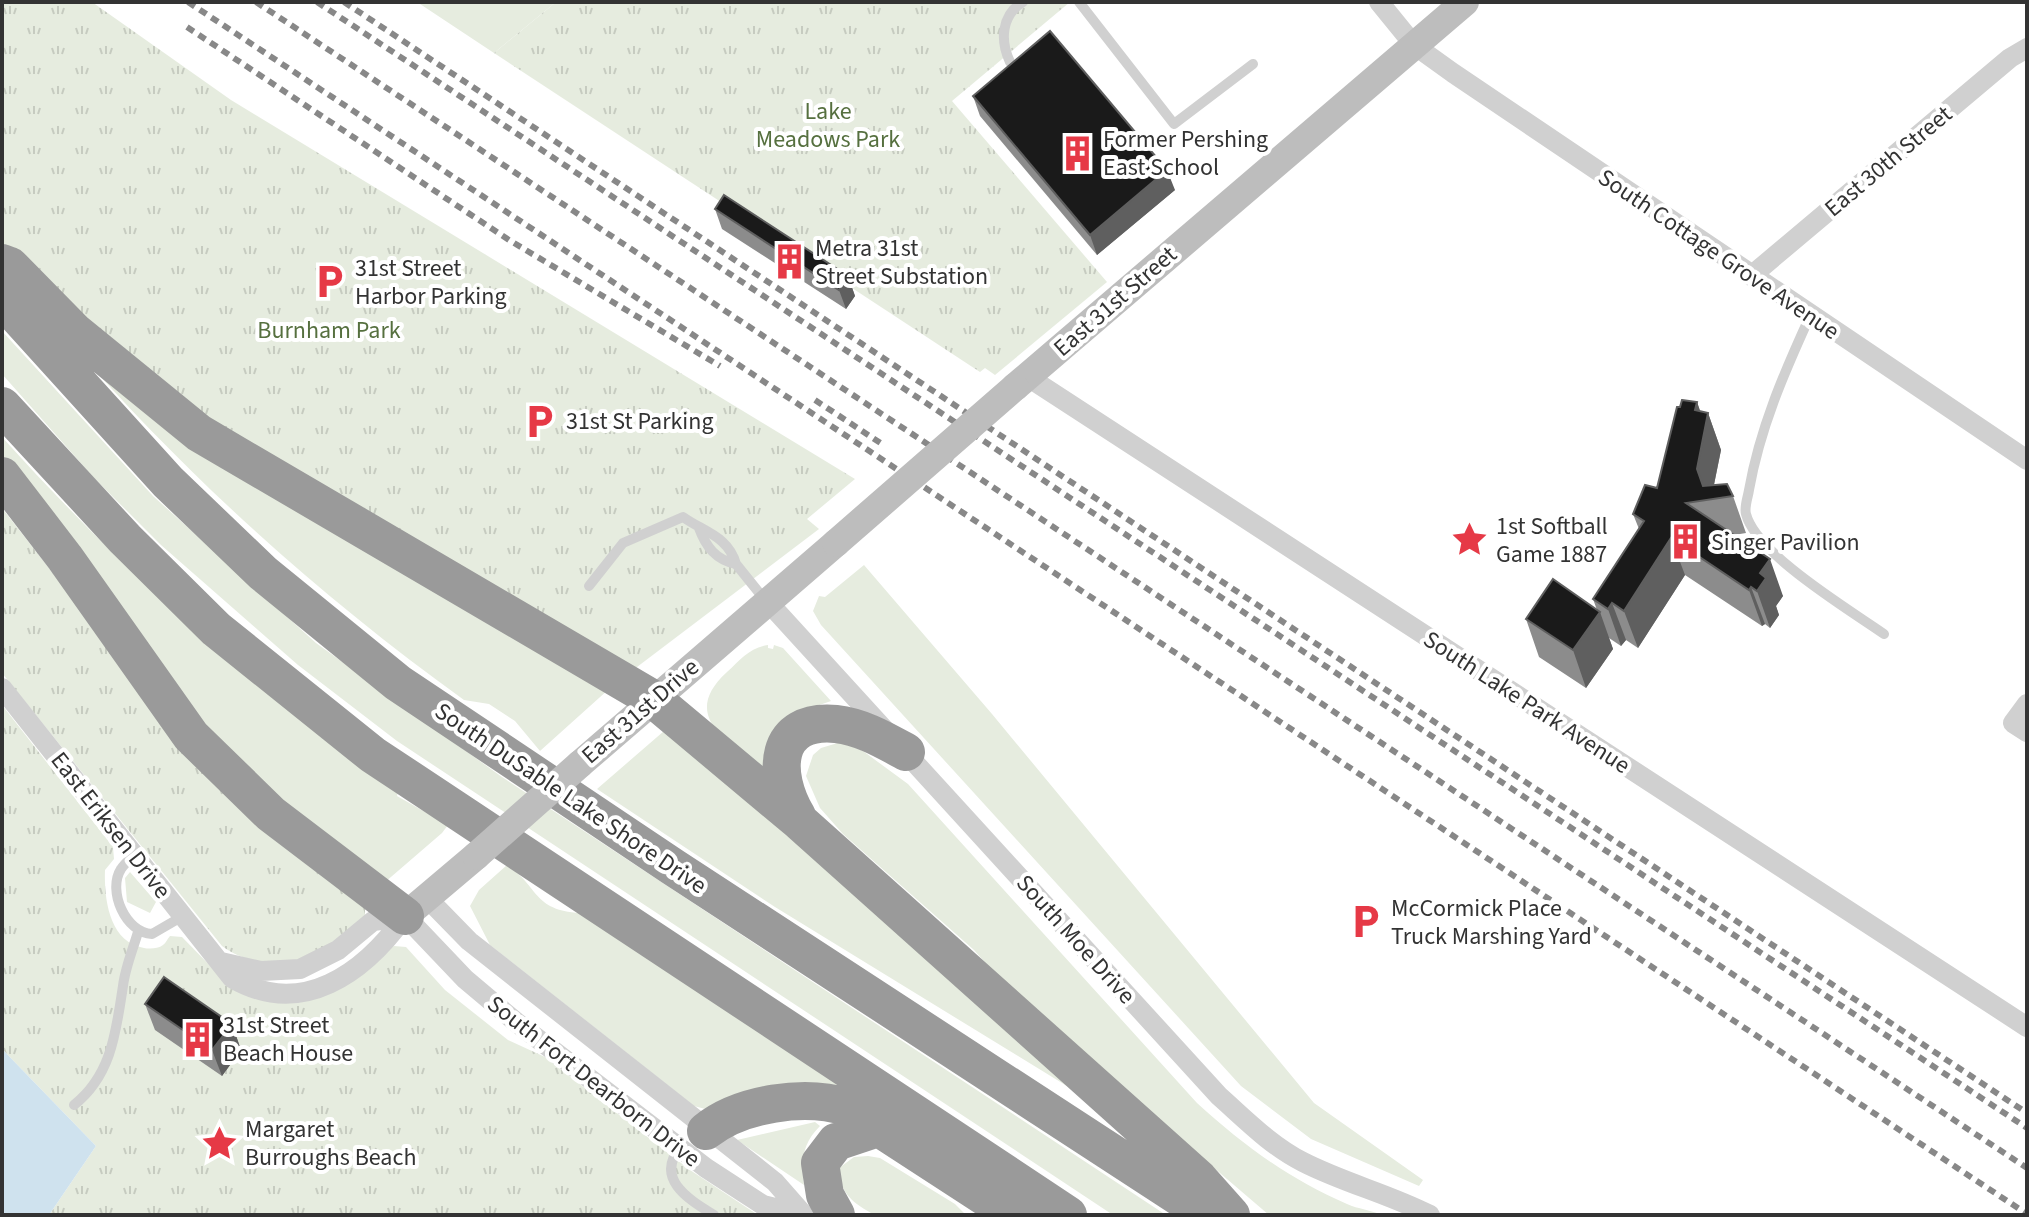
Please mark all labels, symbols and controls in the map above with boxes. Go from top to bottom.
park label: Lake Meadows Park [756,94,900,157]
street label: East 30th Street [1817,97,1960,225]
place label: Former Pershing East School [1103,122,1268,185]
building icon: Former Pershing East School [1058,134,1096,172]
street label: South Cottage Grove Avenue [1591,160,1846,348]
place label: Metra 31st Street Substation [815,231,988,294]
street label: East 31st Street [1046,238,1185,365]
building icon: Metra 31st Street Substation [770,243,808,281]
place label: 31st Street Harbor Parking [355,251,506,314]
parking icon: 31st Street Harbor Parking [310,263,348,301]
park label: Burnham Park [257,313,401,348]
parking icon: 31st St Parking [521,402,559,440]
place label: 31st St Parking [566,404,714,439]
place label: 1st Softball Game 1887 [1496,509,1608,572]
place icon: 1st Softball Game 1887 [1451,521,1489,559]
building icon: Singer Pavilion [1666,523,1704,561]
place label: Singer Pavilion [1711,525,1860,560]
street label: South Lake Park Avenue [1416,622,1637,783]
street label: East 31st Drive [574,650,707,772]
street label: South DuSable Lake Shore Drive [428,694,714,903]
street label: East Eriksen Drive [42,744,179,906]
street label: South Moe Drive [1008,867,1144,1012]
place label: McCormick Place Truck Marshing Yard [1391,891,1592,954]
parking icon: McCormick Place Truck Marshing Yard [1346,903,1384,941]
street label: South Fort Dearborn Drive [480,987,708,1176]
place label: 31st Street Beach House [223,1008,353,1071]
building icon: 31st Street Beach House [178,1020,216,1058]
place label: Margaret Burroughs Beach [245,1112,416,1175]
place icon: Margaret Burroughs Beach [200,1124,238,1162]

